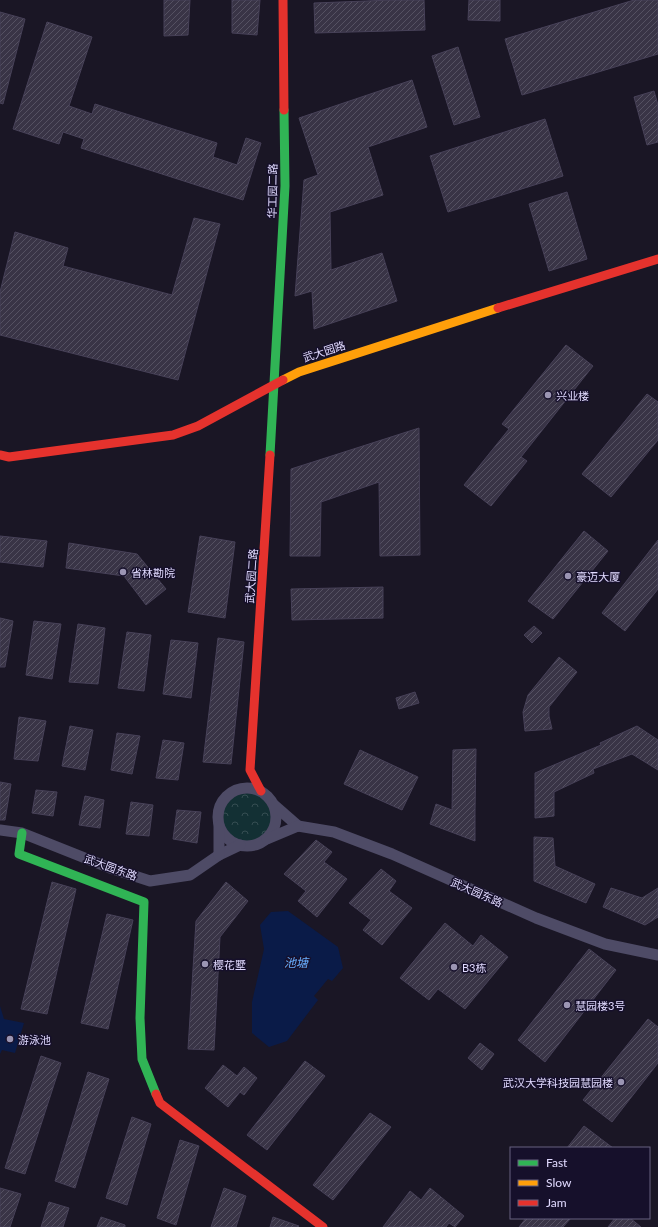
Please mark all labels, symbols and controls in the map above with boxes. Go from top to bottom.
street label: 华工园二路 [265,163,279,219]
street label: 武大园路 [301,338,347,364]
place label: 兴业楼 [556,389,589,402]
marker: 兴业楼 [543,390,553,400]
street label: 武大园二路 [243,548,259,604]
place label: 省林勘院 [131,566,175,579]
marker: 省林勘院 [118,567,128,577]
place label: 豪迈大厦 [576,570,620,583]
marker: 豪迈大厦 [563,571,573,581]
street label: 武大园东路 [83,851,139,883]
street label: 武大园东路 [449,875,505,909]
water label: 池塘 [284,955,310,970]
place label: 樱花墅 [213,958,246,971]
marker: 樱花墅 [200,959,210,969]
place label: B3栋 [462,961,487,974]
marker: B3栋 [449,962,459,972]
place label: 慧园楼3号 [575,999,625,1012]
marker: 慧园楼3号 [562,1000,572,1010]
place label: 游泳池 [18,1033,51,1046]
marker: 游泳池 [5,1034,15,1044]
place label: 武汉大学科技园慧园楼 [503,1076,613,1089]
marker: 武汉大学科技园慧园楼 [616,1077,626,1087]
legend [510,1147,650,1219]
text: Fast [546,1155,568,1170]
text: Slow [546,1175,572,1190]
text: Jam [546,1195,567,1210]

